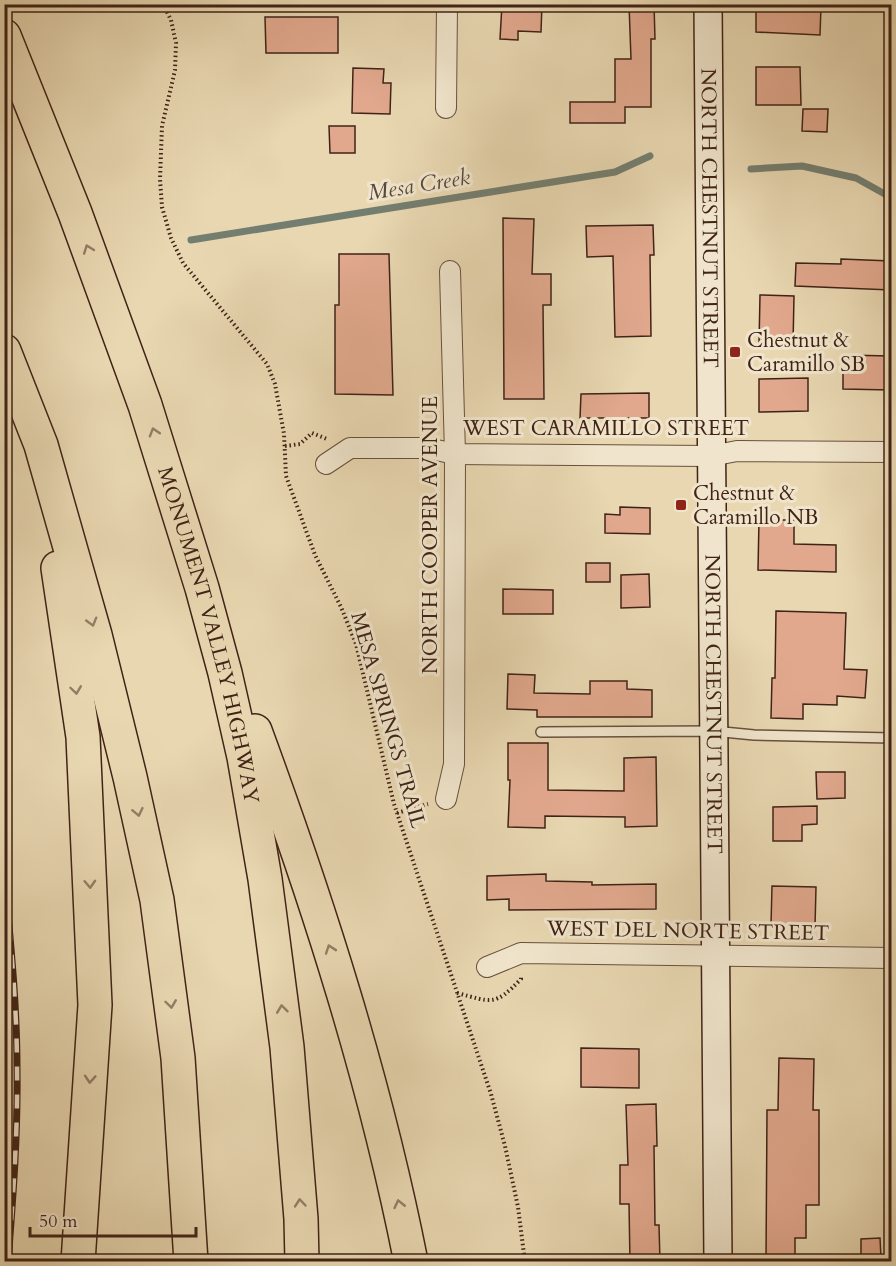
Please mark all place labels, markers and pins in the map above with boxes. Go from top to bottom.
place label: Chestnut & Caramillo SB [747,326,865,379]
marker: Chestnut & Caramillo SB [728,345,742,359]
place label: Chestnut & Caramillo NB [693,479,818,532]
marker: Chestnut & Caramillo NB [674,498,688,512]

